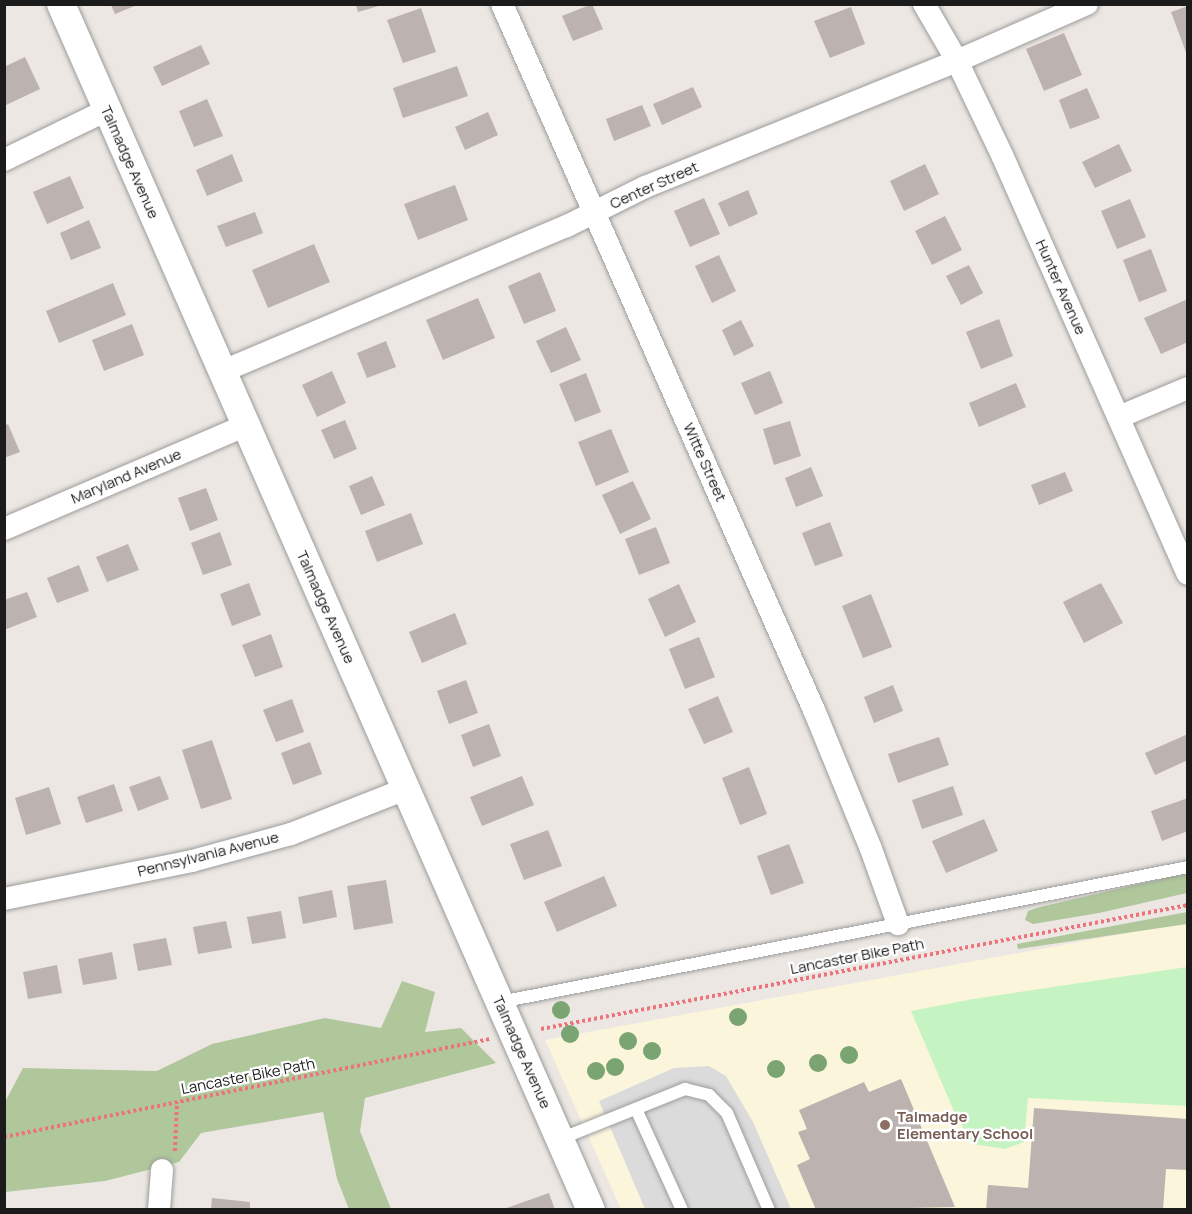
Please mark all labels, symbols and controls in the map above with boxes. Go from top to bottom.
street label: Talmadge Avenue [97,103,163,221]
street label: Center Street [607,157,701,213]
street label: Hunter Avenue [1032,237,1090,337]
street label: Witte Street [680,420,730,504]
street label: Maryland Avenue [68,445,184,507]
street label: Talmadge Avenue [293,548,359,666]
street label: Pennsylvania Avenue [135,828,281,880]
street label: Lancaster Bike Path [789,934,925,978]
street label: Talmadge Avenue [489,993,555,1111]
street label: Lancaster Bike Path [180,1054,316,1098]
place label: Talmadge Elementary School [897,1107,1033,1142]
marker: Talmadge Elementary School [878,1118,892,1132]

